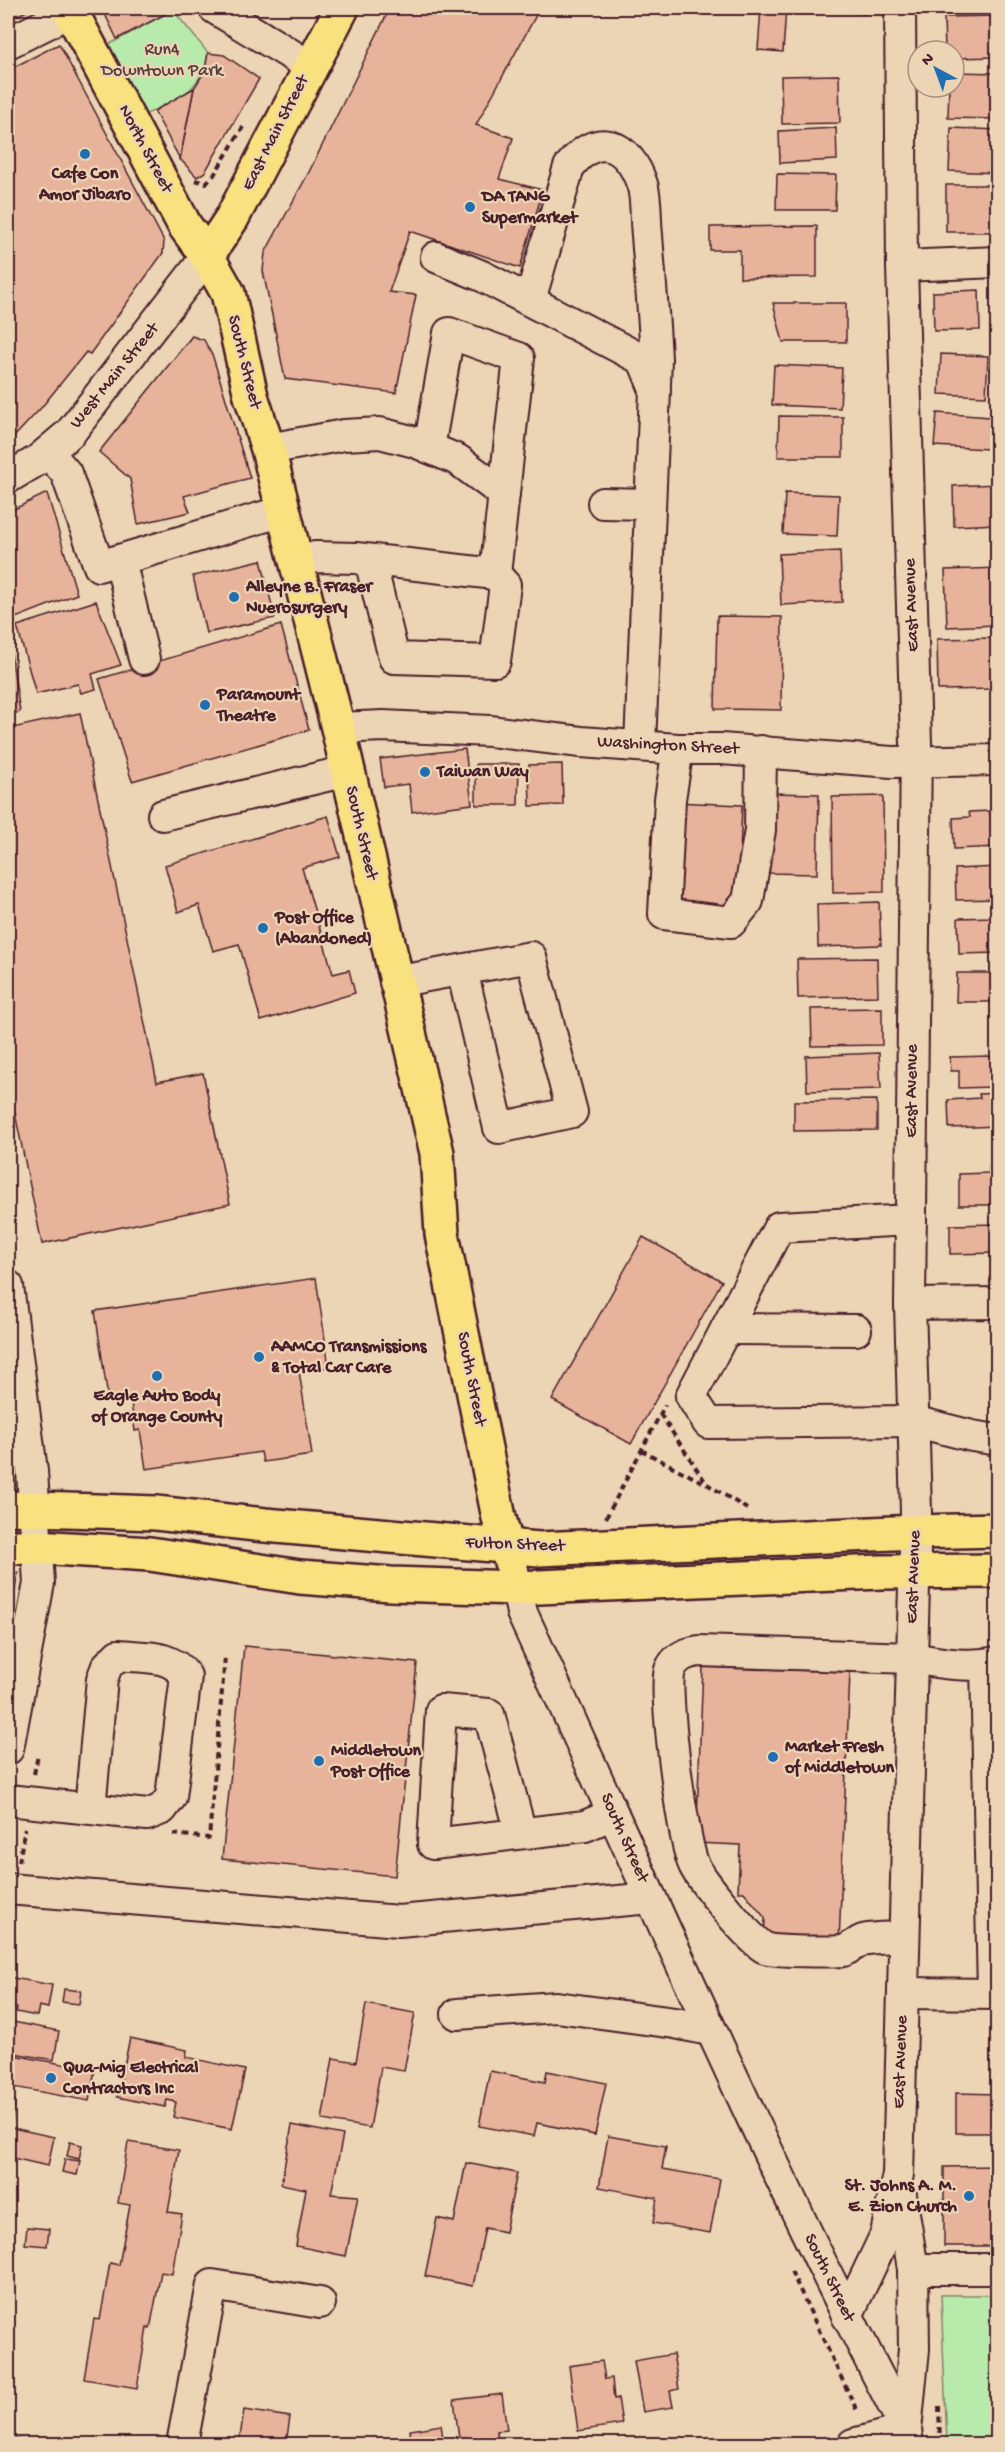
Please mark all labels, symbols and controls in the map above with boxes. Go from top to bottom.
north arrow [906,39,966,99]
park label: Run4 Downtown Park [100,40,225,82]
text: N [918,49,939,71]
street label: East Main Street [238,70,315,194]
street label: North Street [113,101,178,198]
marker: Cafe Con Amor Jibaro [78,147,92,161]
place label: Cafe Con Amor Jibaro [38,164,132,206]
place label: DA TANG Supermarket [480,187,579,229]
marker: DA TANG Supermarket [463,200,477,214]
street label: South Street [222,313,266,412]
street label: West Main Street [66,318,165,433]
street label: East Avenue [900,557,924,652]
place label: Alleyne B. Fraser Nuerosurgery [245,577,374,619]
marker: Alleyne B. Fraser Nuerosurgery [227,590,241,604]
place label: Paramount Theatre [215,685,301,727]
marker: Paramount Theatre [198,698,212,712]
street label: Washington Street [597,732,741,760]
place label: Taiwan Way [435,762,529,783]
marker: Taiwan Way [418,765,432,779]
street label: South Street [340,784,382,883]
place label: Post Office (Abandoned) [274,908,372,950]
marker: Post Office (Abandoned) [256,921,270,935]
street label: East Avenue [902,1044,923,1138]
street label: South Street [452,1330,491,1429]
place label: AAMCO Transmissions & Total Car Care [270,1337,428,1379]
marker: AAMCO Transmissions & Total Car Care [252,1350,266,1364]
marker: Eagle Auto Body of Orange County [150,1369,164,1383]
place label: Eagle Auto Body of Orange County [91,1386,223,1428]
street label: East Avenue [902,1529,926,1624]
street label: Fulton Street [464,1533,567,1557]
place label: Market Fresh of Middletown [784,1737,894,1779]
place label: Middletown Post Office [330,1741,421,1783]
marker: Market Fresh of Middletown [766,1750,780,1764]
marker: Middletown Post Office [312,1754,326,1768]
street label: South Street [595,1790,654,1887]
street label: East Avenue [889,2014,913,2109]
place label: Qua-Mig Electrical Contractors Inc [62,2058,198,2100]
marker: Qua-Mig Electrical Contractors Inc [44,2071,58,2085]
place label: St. Johns A. M. E. Zion Church [845,2176,957,2218]
marker: St. Johns A. M. E. Zion Church [962,2189,976,2203]
street label: South Street [799,2231,860,2327]

